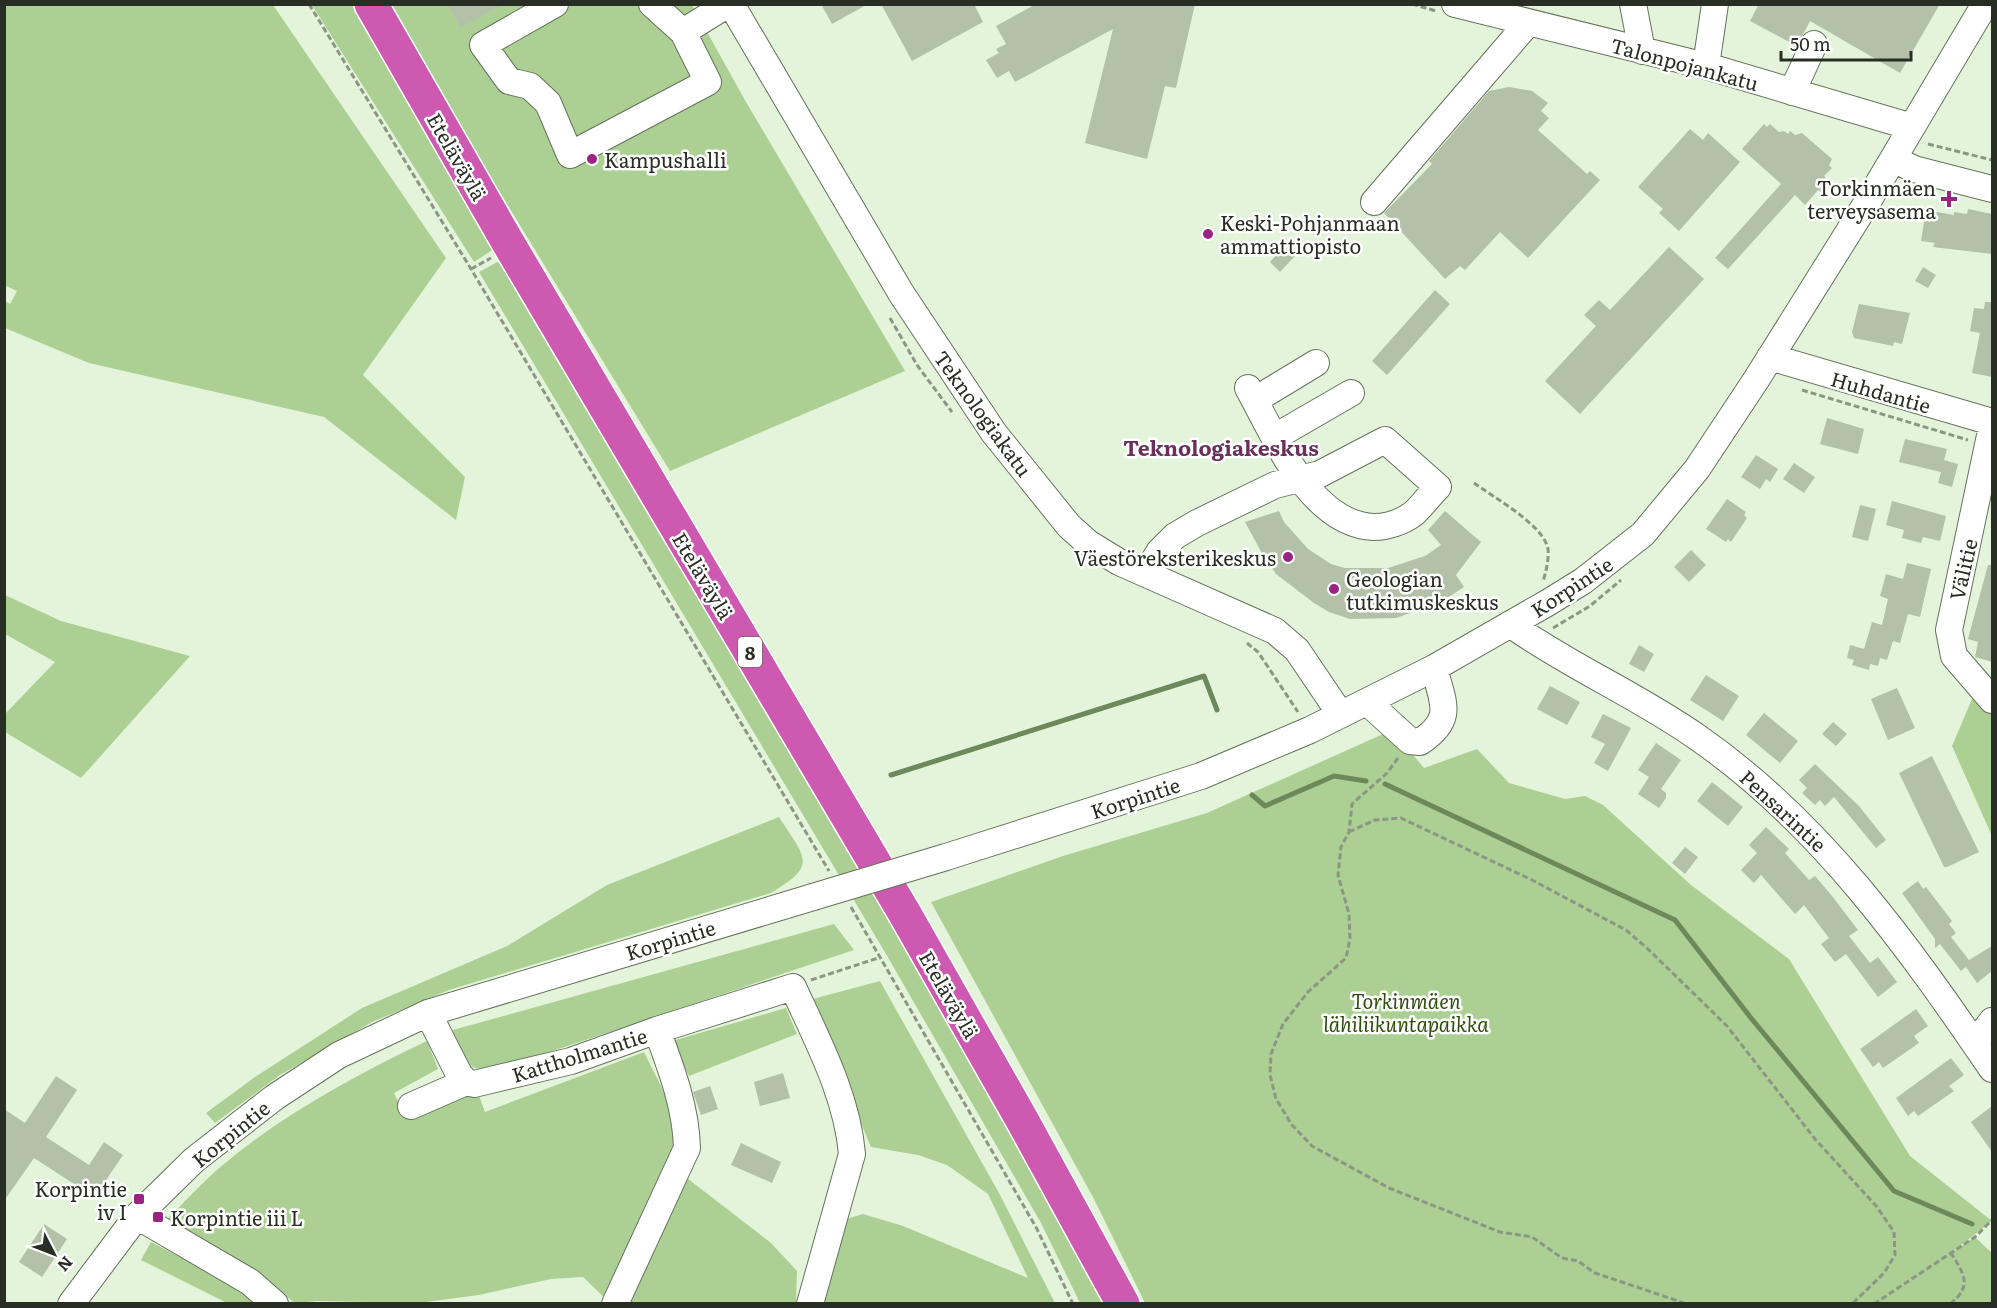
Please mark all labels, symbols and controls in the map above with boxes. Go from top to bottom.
scale bar [1781,24,1912,62]
street label: Talonpojankatu [1608,29,1763,97]
text: 50 m [1790,30,1831,57]
street label: Eteläväylä [421,107,495,206]
place label: Kampushalli [604,144,727,174]
marker: Kampushalli [585,152,599,166]
place label: Torkinmäen terveysasema [1807,172,1936,225]
marker: Torkinmäen terveysasema [1940,190,1958,208]
place label: Keski-Pohjanmaan ammattiopisto [1220,207,1400,260]
marker: Keski-Pohjanmaan ammattiopisto [1201,227,1215,241]
street label: Teknologiakatu [928,344,1040,483]
street label: Huhdantie [1827,362,1935,420]
district label: Teknologiakeskus [1123,431,1319,462]
street label: Eteläväylä [666,526,742,624]
street label: Välitie [1940,535,1984,603]
place label: Väestöreksterikeskus [1074,542,1276,572]
street label: Korpintie [1524,548,1618,624]
marker: Väestöreksterikeskus [1281,550,1295,564]
place label: Geologian tutkimuskeskus [1346,563,1498,616]
marker: Geologian tutkimuskeskus [1327,582,1341,596]
road number: 8 [738,637,762,667]
street label: Pensarintie [1734,762,1834,858]
street label: Korpintie [1086,768,1184,826]
street label: Korpintie [621,911,719,967]
street label: Eteläväylä [913,945,987,1044]
park label: Torkinmäen lähiliikuntapaikka [1323,985,1489,1038]
street label: Kattholmantie [508,1019,650,1089]
street label: Korpintie [185,1092,275,1174]
place label: Korpintie iv I [35,1173,127,1226]
marker: Korpintie iv I [132,1192,146,1206]
place label: Korpintie iii L [170,1202,303,1232]
marker: Korpintie iii L [151,1210,165,1224]
north arrow [24,1224,84,1284]
text: N [52,1252,79,1278]

